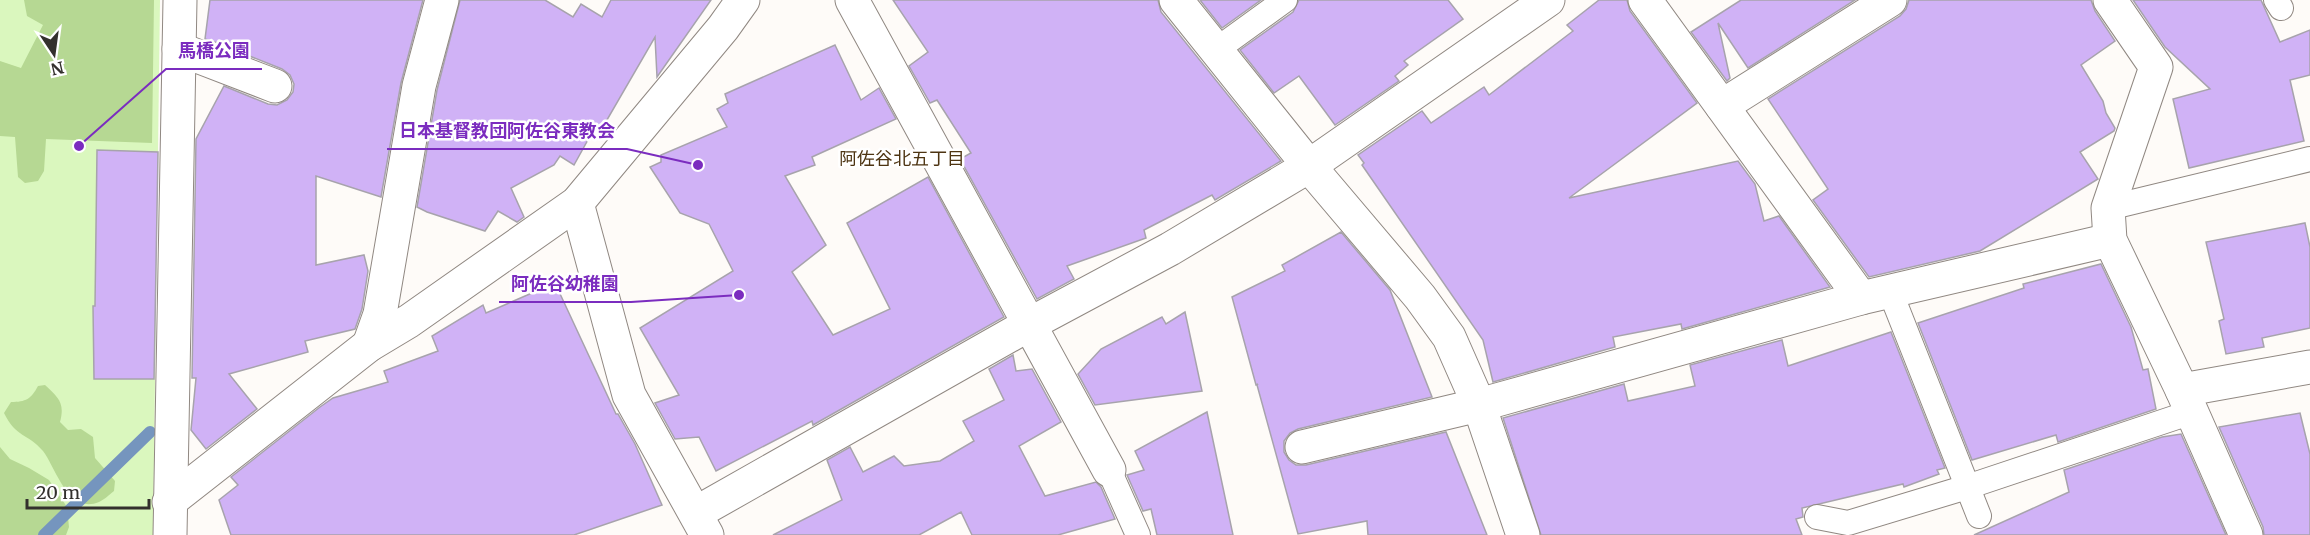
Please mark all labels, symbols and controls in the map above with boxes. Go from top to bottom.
north arrow [24,24,84,84]
callout: 馬橋公園 [166,33,262,69]
text: 馬橋公園 [178,39,250,62]
text: N [49,57,66,80]
callout: 日本基督教団阿佐谷東教会 [387,113,627,149]
text: 日本基督教団阿佐谷東教会 [399,119,615,142]
district label: 阿佐谷北五丁目 [839,147,965,170]
callout: 阿佐谷幼稚園 [499,266,631,302]
text: 阿佐谷幼稚園 [511,272,619,295]
scale bar [27,472,148,510]
text: 20 m [36,481,80,504]

